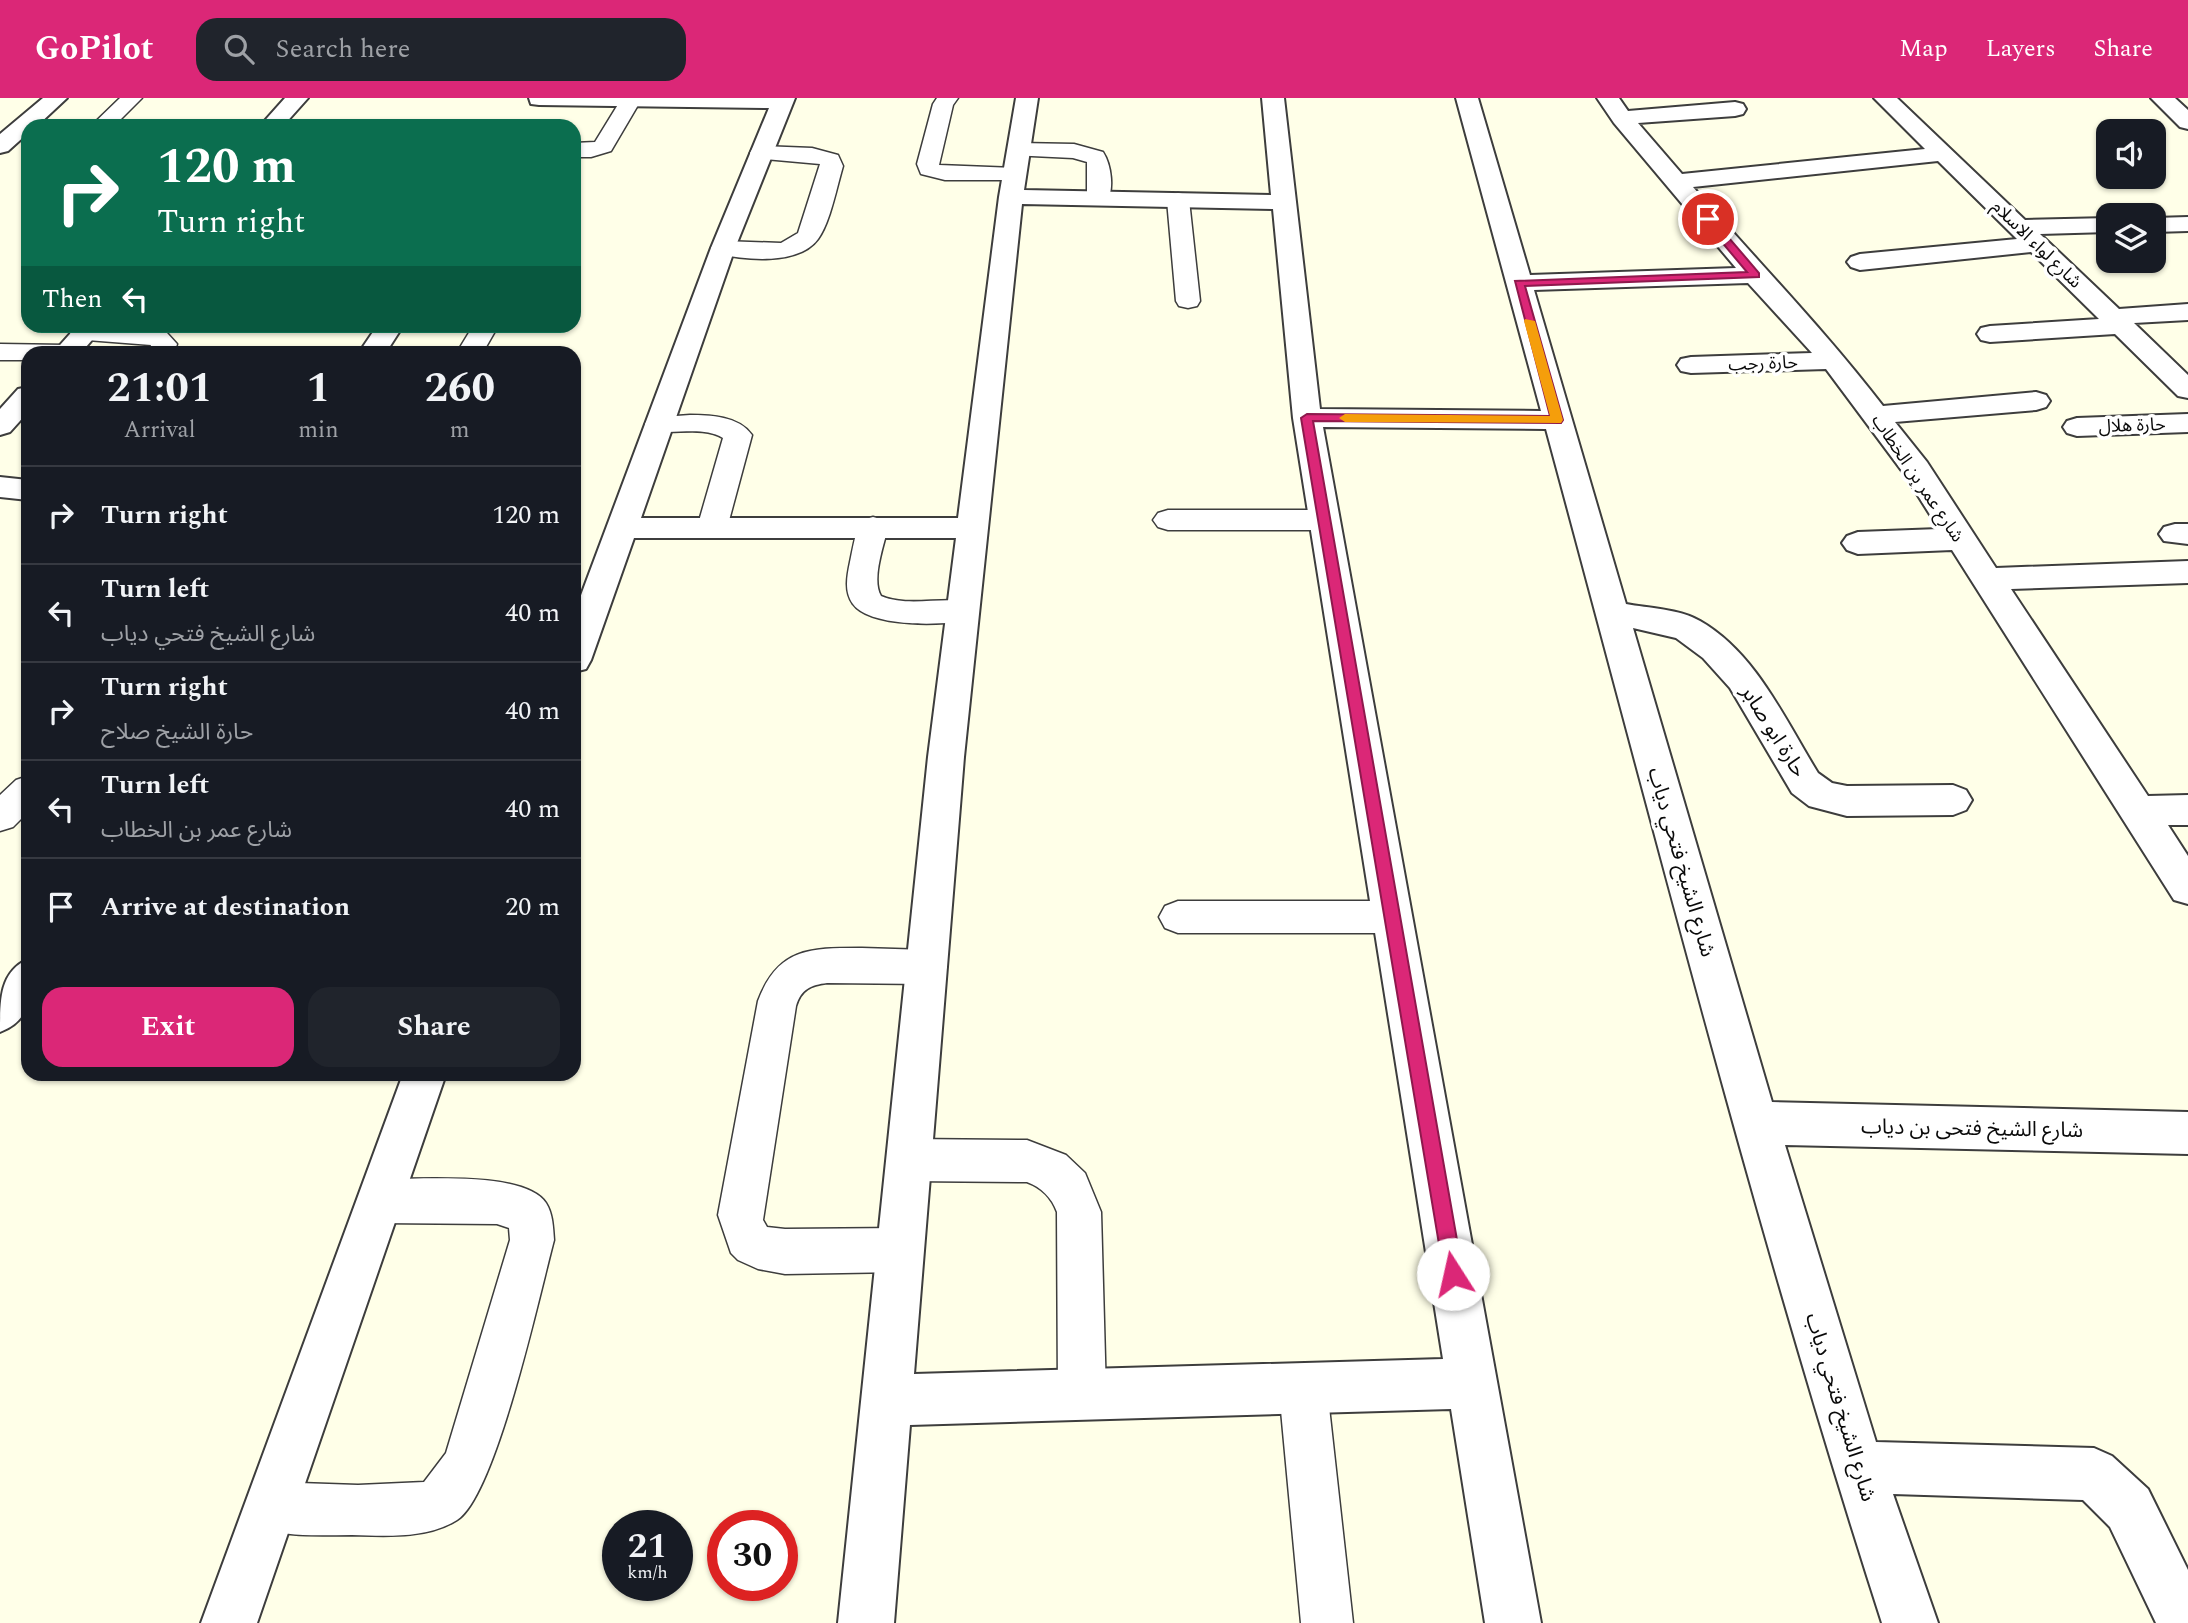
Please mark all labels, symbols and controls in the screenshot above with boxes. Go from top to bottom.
search box [196,18,686,81]
text: GoPilot [35,24,154,74]
text: Search here [276,29,410,69]
icon: search [220,30,258,68]
text: Map [1899,31,1948,67]
text: Layers [1986,31,2056,67]
text: Share [2094,31,2153,67]
map controls [2096,119,2166,273]
button: sound [2096,119,2166,189]
text: 120 m [157,130,296,205]
icon: right [42,147,133,238]
pin [1678,189,1738,249]
street label: شارع لواء الاسلام [1985,194,2088,295]
text: Turn right [157,198,305,247]
icon: arrive [1689,200,1727,238]
button: layers [2096,203,2166,273]
text: Then [42,279,102,319]
icon: left [116,280,154,318]
street label: حارة رجب [1728,349,1798,378]
text: 21:01 [107,357,212,420]
text: 1 [307,357,330,420]
text: 260 [424,357,495,420]
street label: شارع عمر بن الخطاب [1865,409,1971,548]
street label: حارة هلال [2098,411,2166,440]
text: Arrival [124,413,195,448]
text: min [298,413,339,448]
text: m [450,413,470,448]
text: Turn right [101,495,228,535]
text: 120 m [492,495,560,535]
icon: right [42,496,80,534]
text: Turn left [101,569,209,609]
text: 40 m [505,593,560,633]
icon: left [42,594,80,632]
text: شارع الشيخ فتحي دياب [101,617,315,652]
text: Turn right [101,667,228,707]
street label: حارة ابو صابر [1732,678,1814,784]
text: 40 m [505,691,560,731]
icon: right [42,692,80,730]
text: حارة الشيخ صلاح [101,715,253,750]
street label: شارع الشيخ فتحي دياب [1639,764,1723,961]
text: Turn left [101,765,209,805]
text: 40 m [505,789,560,829]
icon: left [42,790,80,828]
text: شارع عمر بن الخطاب [101,813,292,848]
text: Arrive at destination [101,887,350,927]
text: 20 m [505,887,560,927]
icon: arrive [42,888,80,926]
button: Exit [42,987,294,1067]
button: Share [308,987,560,1067]
street label: شارع الشيخ فتحى بن دياب [1861,1111,2083,1147]
position arrow [1416,1237,1490,1311]
street label: شارع الشيخ فتحي دياب [1796,1309,1884,1506]
speed limit sign: 30 [707,1510,798,1601]
text: 21 [628,1520,667,1573]
text: km/h [627,1559,668,1586]

